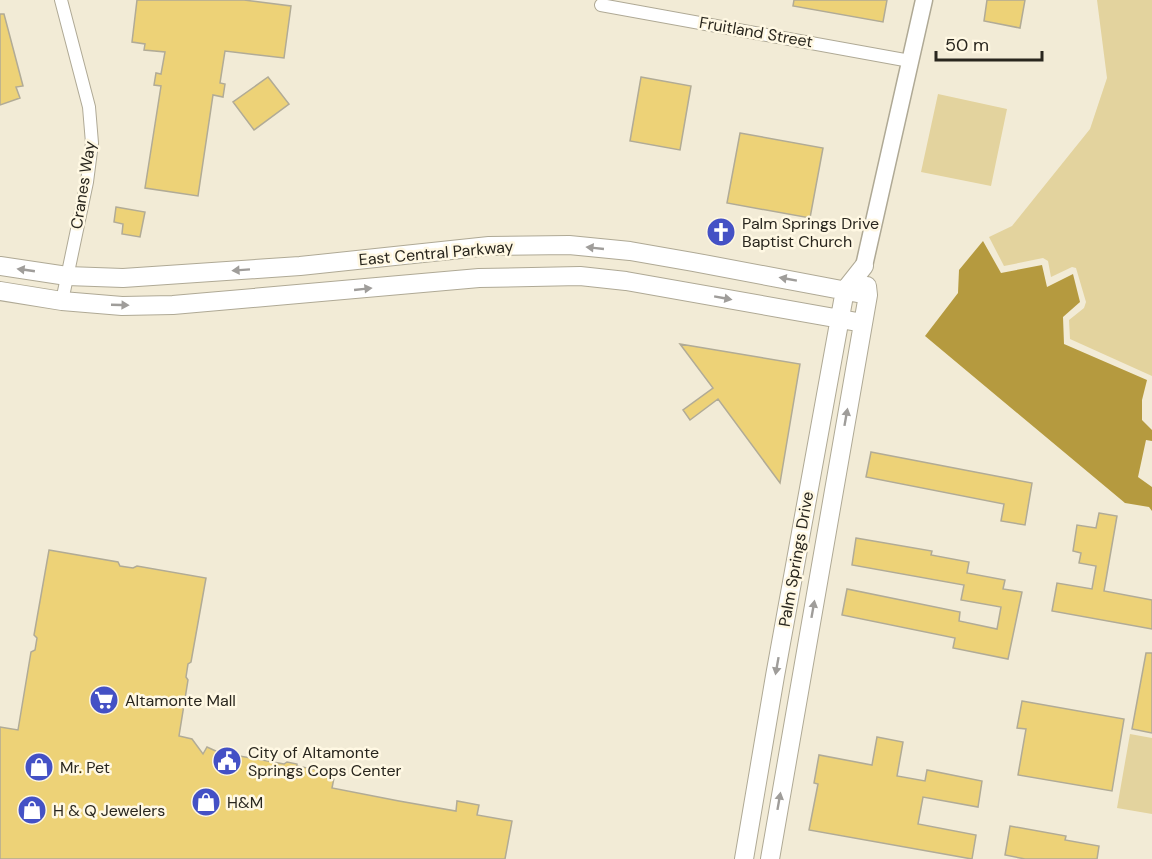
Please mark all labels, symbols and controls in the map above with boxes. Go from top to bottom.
street label: Fruitland Street [698,12,814,52]
scale bar [936,24,1042,62]
text: 50 m [945,33,989,57]
street label: Cranes Way [66,139,100,230]
place label: Palm Springs Drive Baptist Church [742,213,879,252]
church icon: Palm Springs Drive Baptist Church [705,216,737,248]
street label: East Central Parkway [358,236,514,270]
one-way arrow [586,243,605,253]
one-way arrow [16,265,35,274]
one-way arrow [232,265,251,275]
one-way arrow [778,274,797,283]
one-way arrow [354,284,373,294]
one-way arrow [714,294,733,303]
one-way arrow [111,301,130,310]
one-way arrow [842,407,851,426]
street label: Palm Springs Drive [774,490,818,628]
one-way arrow [808,600,817,619]
one-way arrow [772,657,781,676]
supermarket icon: Altamonte Mall [88,684,120,716]
place label: Altamonte Mall [125,690,236,711]
place label: City of Altamonte Springs Cops Center [248,742,402,781]
public building icon: City of Altamonte Springs Cops Center [211,745,243,777]
shop icon: Mr. Pet [23,751,55,783]
place label: Mr. Pet [60,757,110,778]
shop icon: H&M [190,786,222,818]
place label: H&M [227,792,263,813]
one-way arrow [775,792,784,811]
shop icon: H & Q Jewelers [16,794,48,826]
place label: H & Q Jewelers [53,800,165,821]

